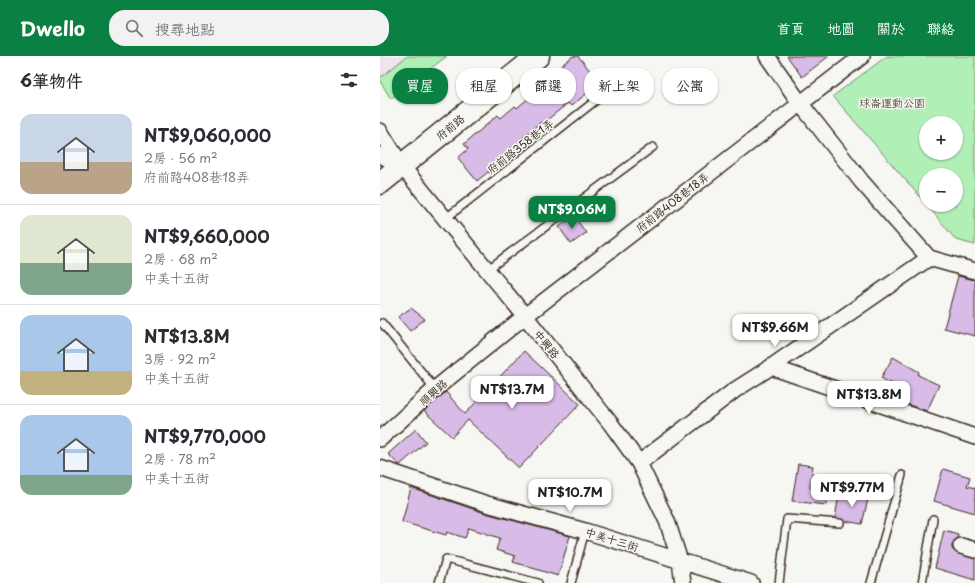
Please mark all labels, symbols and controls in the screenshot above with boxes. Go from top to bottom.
search box [109,10,389,46]
text: Dwello [20,14,85,42]
icon: search [123,17,145,39]
text: 搜尋地點 [155,17,215,40]
text: 首頁 [777,18,805,39]
text: 地圖 [827,18,855,39]
text: 關於 [877,18,905,39]
text: 聯絡 [927,18,955,39]
text: 6筆物件 [20,67,83,93]
chip: 買屋 [392,68,448,104]
chip: 租屋 [456,68,512,104]
chip: 篩選 [520,68,576,104]
chip: 新上架 [584,68,654,104]
chip: 公寓 [662,68,718,104]
icon: filters [338,69,360,91]
park label: 球崙運動公園 [859,94,925,111]
street label: 府前路 [432,110,468,144]
street label: 府前路358巷1弄 [483,114,557,178]
map controls [919,116,963,212]
button: + [919,116,963,160]
text: NT$9,060,000 [144,122,271,148]
icon: home [52,130,100,178]
text: 2房 · 56 m² [144,148,218,167]
text: 府前路408巷18弄 [144,167,249,186]
street label: 府前路408巷18弄 [632,168,712,236]
button: − [919,168,963,212]
pin: NT$9.06M [531,196,613,230]
text: NT$9.06M [538,199,607,218]
text: NT$9,660,000 [144,223,270,249]
icon: home [52,231,100,279]
text: 2房 · 68 m² [144,249,218,268]
text: 中美十五街 [144,268,209,287]
pin: NT$9.66M [734,314,816,348]
text: NT$9.66M [741,317,809,336]
text: NT$13.8M [144,323,230,349]
street label: 中興路 [530,326,564,362]
icon: home [52,331,100,379]
text: 3房 · 92 m² [144,349,216,368]
text: 中美十五街 [144,368,209,387]
street label: 順興路 [415,375,451,409]
pin: NT$13.7M [471,376,553,410]
text: NT$13.7M [480,379,544,398]
pin: NT$13.8M [828,381,910,415]
text: NT$13.8M [836,384,902,403]
text: NT$9,770,000 [144,423,266,449]
icon: home [52,431,100,479]
text: 2房 · 78 m² [144,449,216,468]
text: 中美十五街 [144,468,209,487]
pin: NT$9.77M [811,474,893,508]
text: NT$9.77M [820,477,884,496]
pin: NT$10.7M [529,479,611,513]
text: NT$10.7M [537,482,603,501]
street label: 中美十三街 [583,523,642,555]

